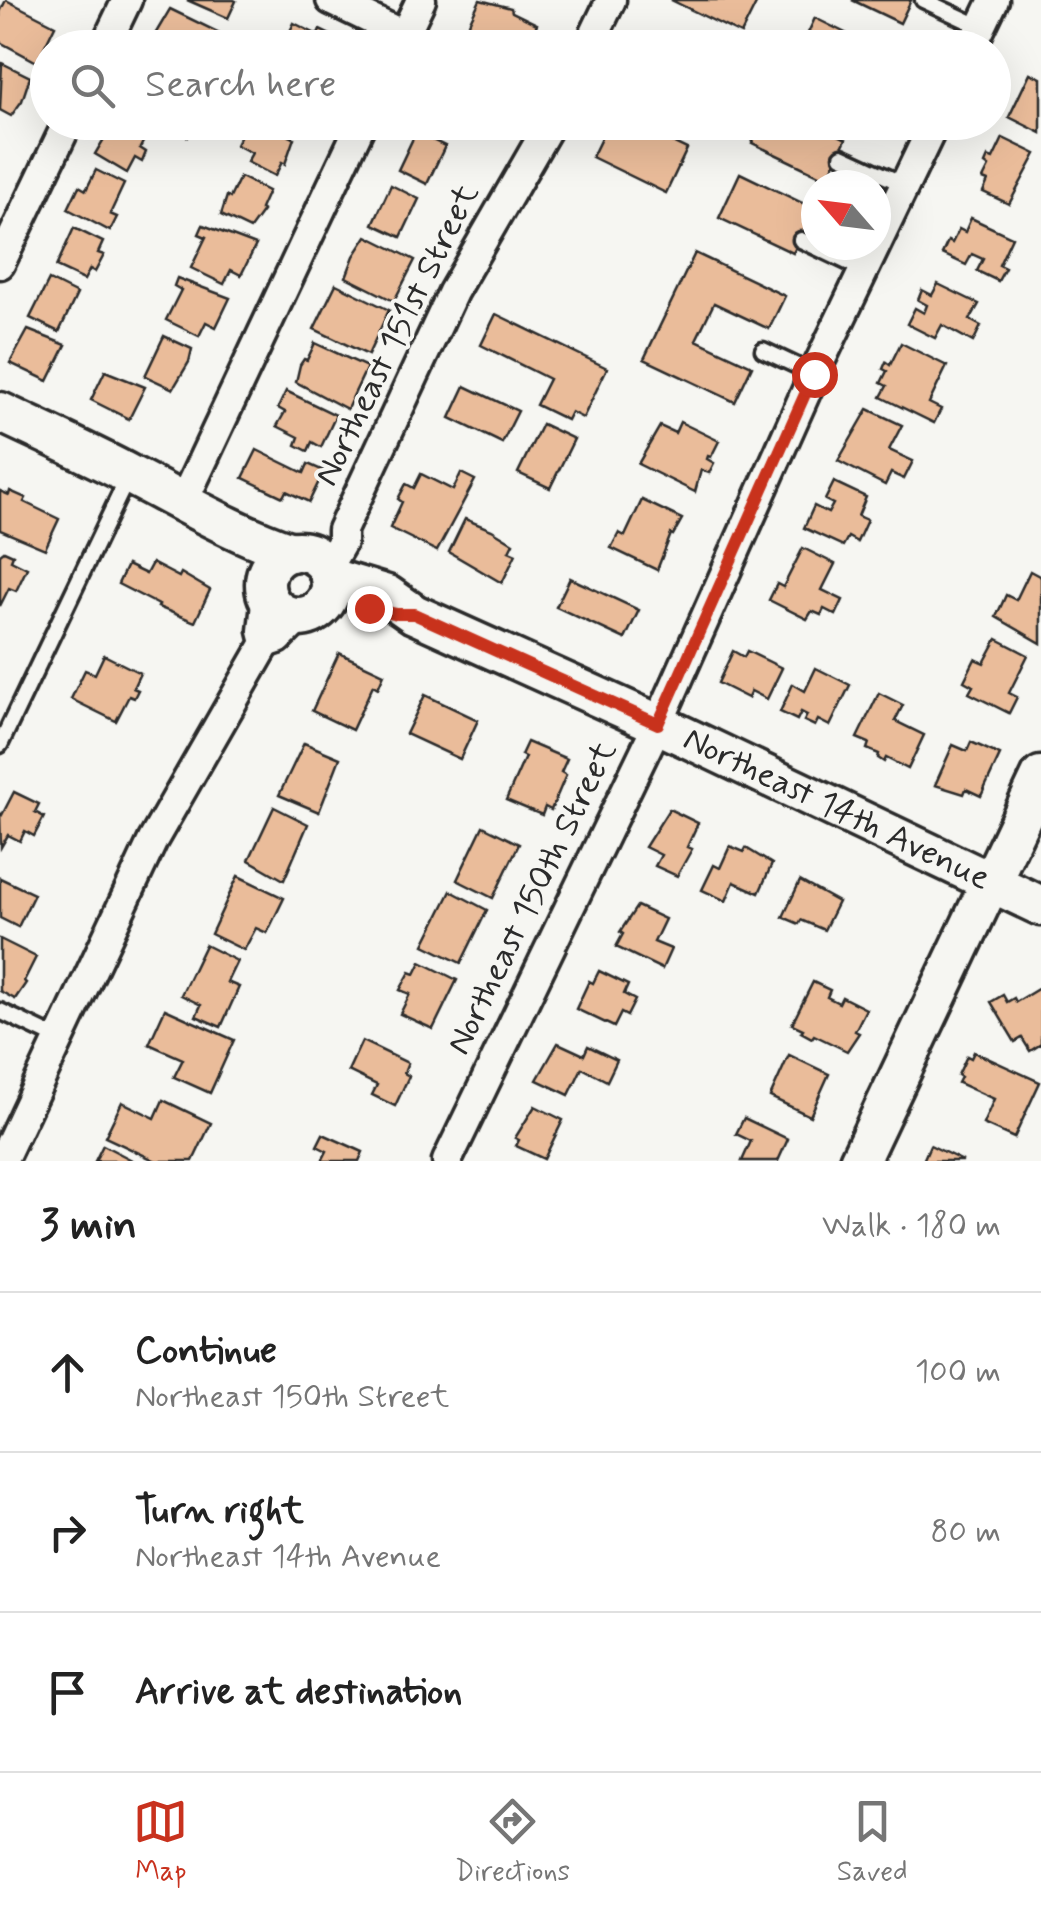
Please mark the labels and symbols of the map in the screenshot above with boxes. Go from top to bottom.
north arrow [801,170,891,260]
street label: Northeast 151st Street [304,176,490,494]
route start [792,352,838,398]
route end [347,586,393,632]
street label: Northeast 14th Avenue [676,716,998,902]
street label: Northeast 150th Street [436,733,628,1063]

